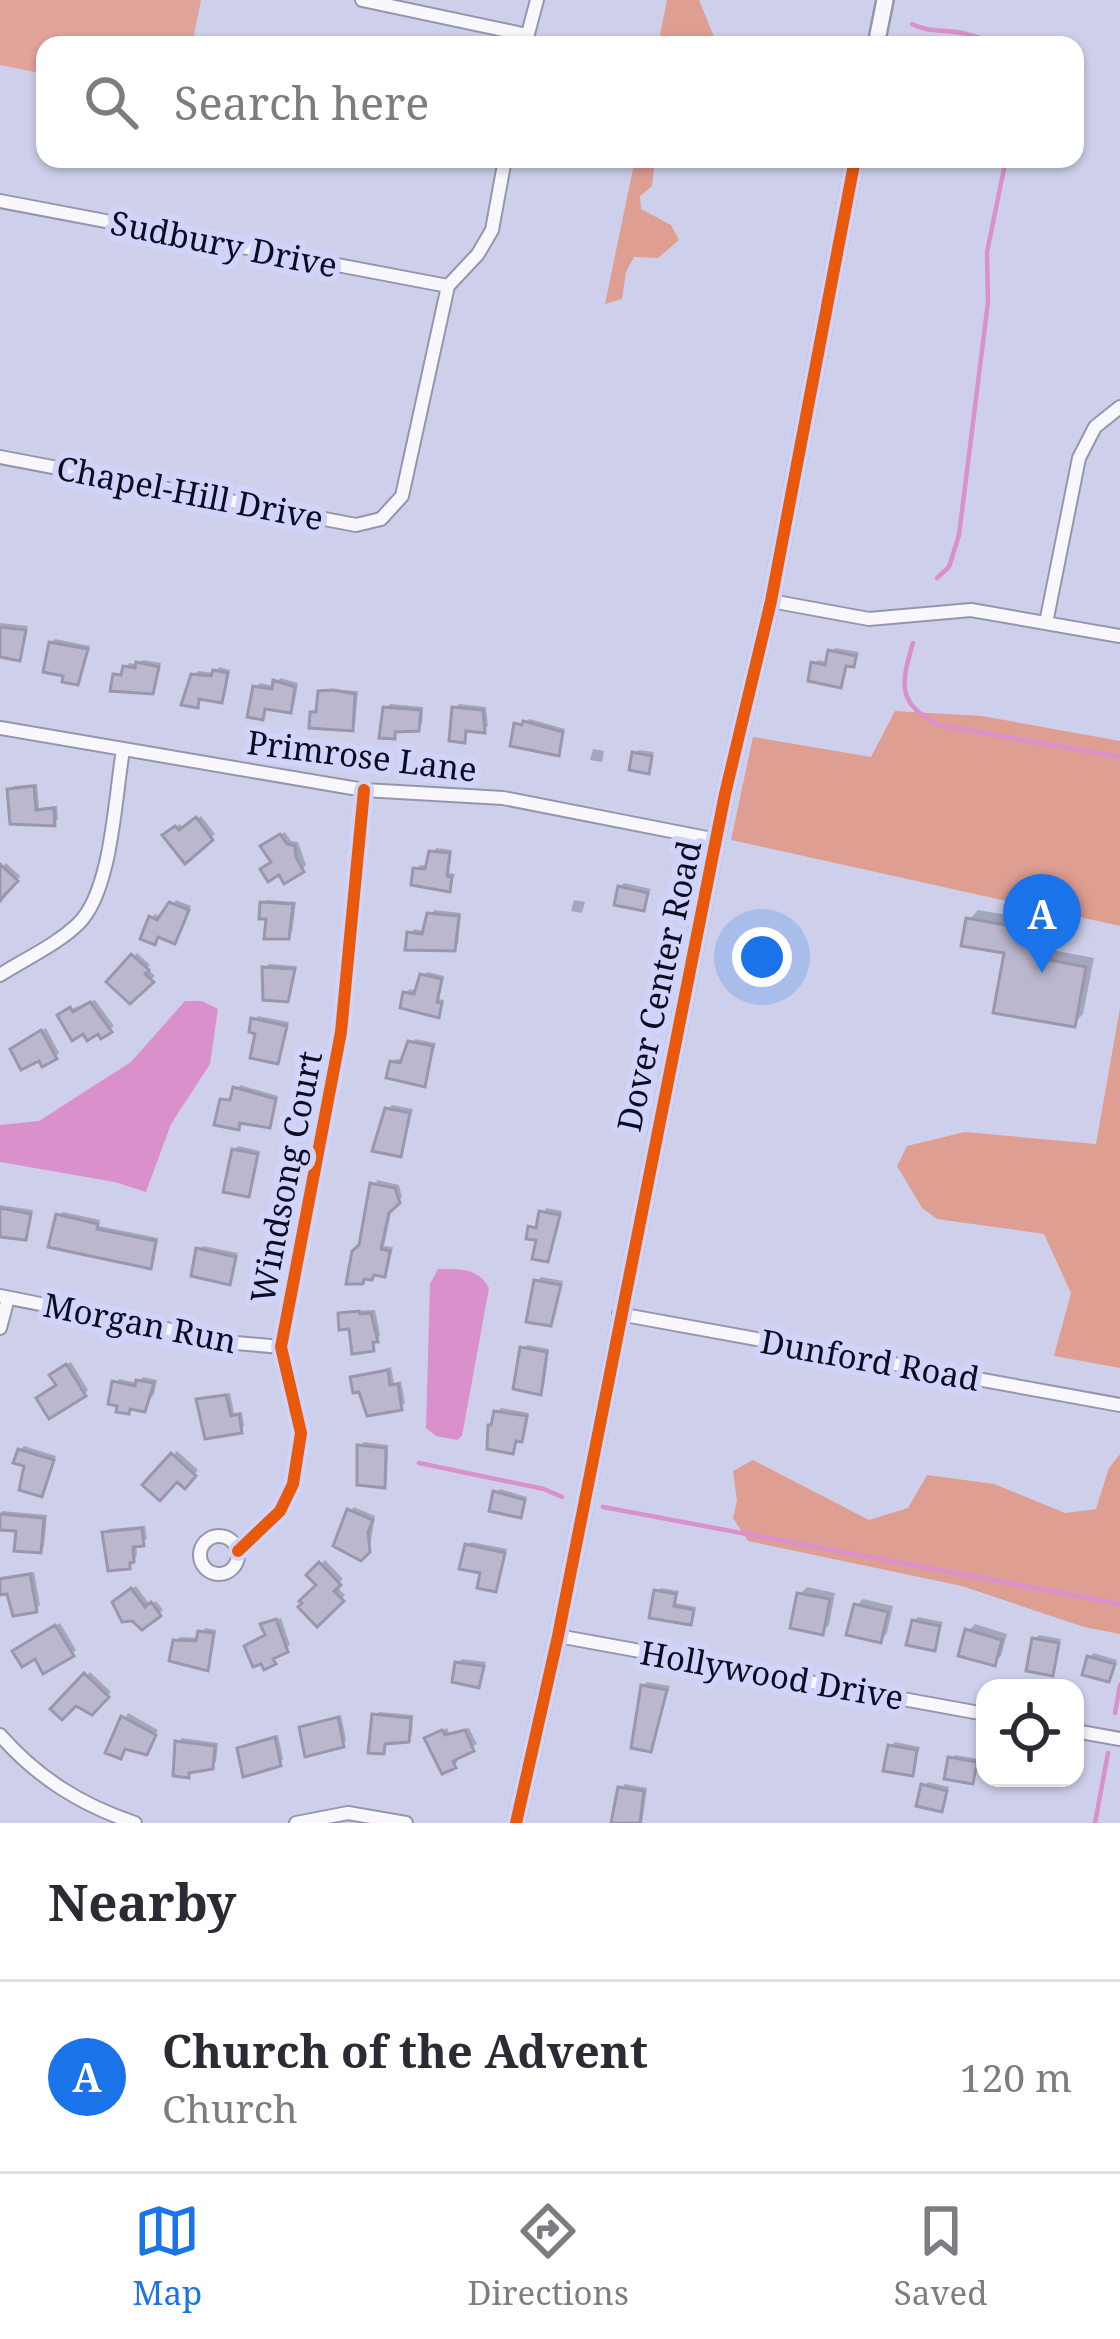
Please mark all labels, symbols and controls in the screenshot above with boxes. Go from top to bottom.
search box [36,36,1084,168]
icon: search [78,69,144,135]
text: Search here [174,72,429,133]
street label: Sudbury Drive [107,199,341,288]
street label: Chapel-Hill Drive [53,445,327,540]
street label: Primrose Lane [245,719,479,792]
street label: Dover Center Road [606,836,711,1135]
pin: A [1003,874,1081,973]
your location [732,927,792,987]
street label: Windsong Court [239,1047,332,1307]
street label: Morgan Run [40,1282,240,1363]
street label: Dunford Road [757,1318,983,1401]
street label: Hollywood Drive [637,1629,907,1720]
map controls [976,1679,1084,1787]
button: locate [976,1679,1084,1787]
text: Nearby [48,1866,236,1936]
text: Church of the Advent [162,2020,648,2081]
text: A [72,2050,102,2103]
text: 120 m [960,2050,1072,2103]
text: Church [162,2081,298,2134]
tab: Map [133,2198,202,2315]
tab: Directions [467,2198,629,2315]
tab: Saved [894,2198,987,2315]

